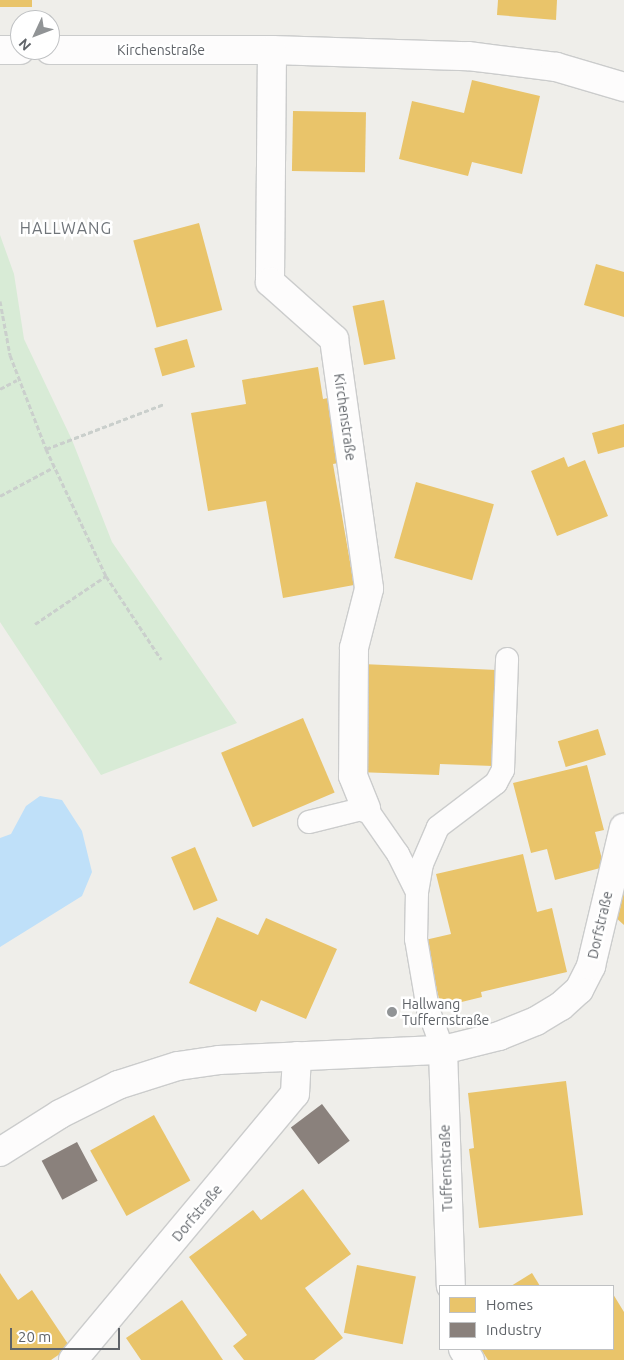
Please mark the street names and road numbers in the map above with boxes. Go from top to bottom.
street label: Kirchenstraße [117,42,205,58]
street label: Kirchenstraße [331,372,359,462]
street label: Dorfstraße [584,890,616,960]
street label: Tuffernstraße [436,1124,456,1212]
street label: Dorfstraße [168,1181,226,1245]

